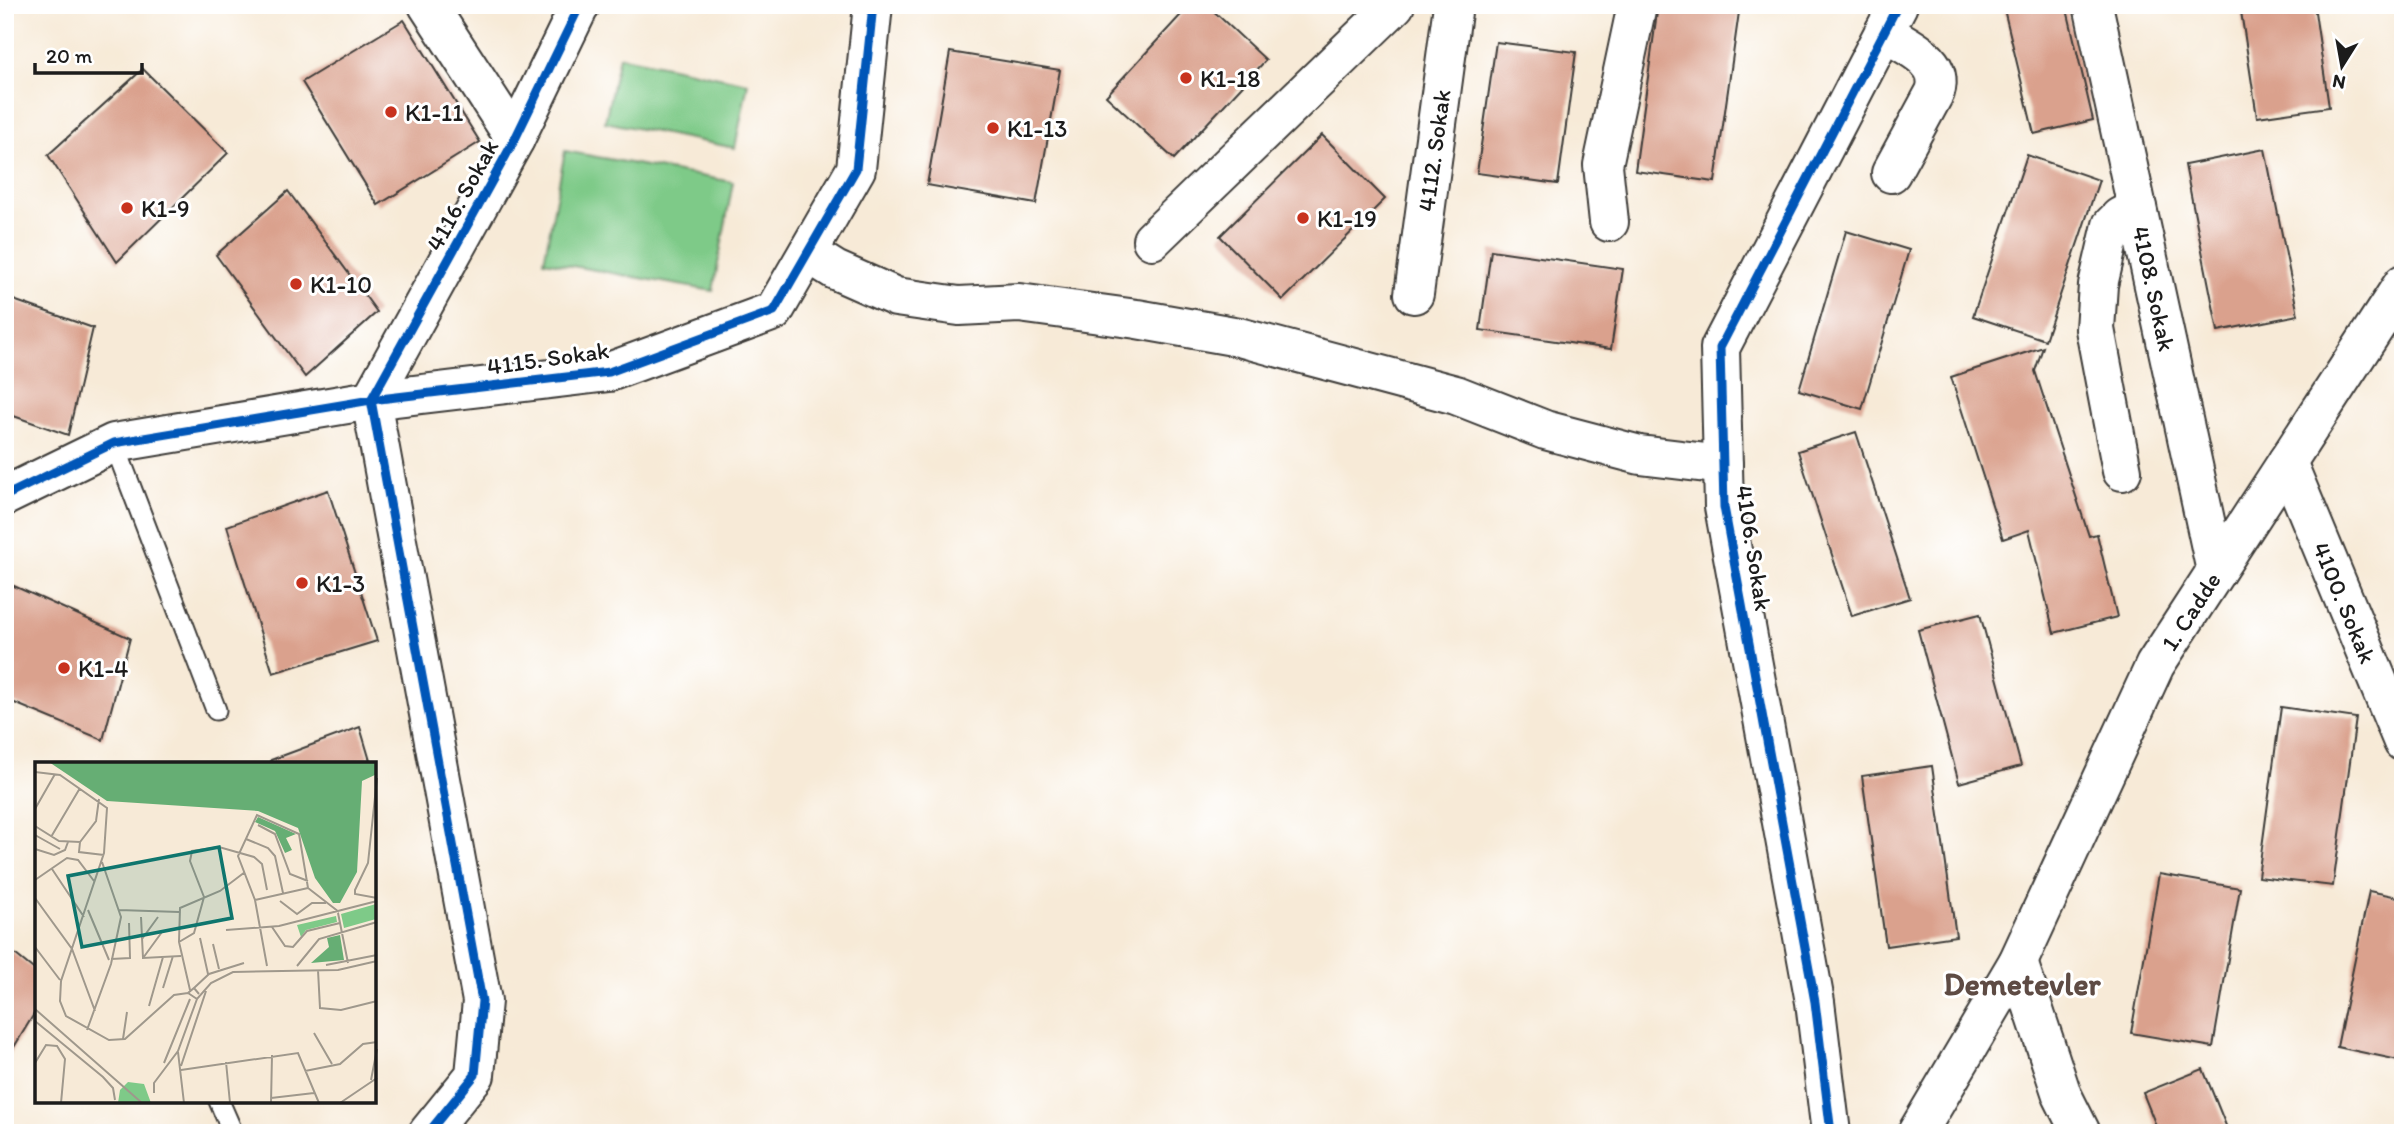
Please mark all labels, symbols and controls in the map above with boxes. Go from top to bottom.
scale bar [35,32,142,76]
north arrow [2306,32,2376,102]
text: 20 m [46,43,93,68]
place label: K1-18 [1200,64,1260,93]
marker: K1-18 [1178,70,1194,86]
text: N [2330,70,2347,95]
street label: 4112. Sokak [1411,87,1456,213]
place label: K1-11 [405,98,463,127]
marker: K1-11 [383,104,399,120]
place label: K1-13 [1007,114,1067,143]
marker: K1-13 [985,120,1001,136]
street label: 4116. Sokak [420,134,504,256]
place label: K1-9 [141,194,190,223]
marker: K1-9 [119,200,135,216]
place label: K1-19 [1317,204,1377,233]
marker: K1-19 [1295,210,1311,226]
street label: 4108. Sokak [2127,223,2182,354]
place label: K1-10 [310,270,372,299]
marker: K1-10 [288,276,304,292]
street label: 4115. Sokak [485,335,611,381]
street label: 4106. Sokak [1730,483,1778,613]
street label: 4100. Sokak [2307,537,2383,667]
street label: 1. Cadde [2154,566,2226,656]
place label: K1-3 [316,569,365,598]
marker: K1-3 [294,575,310,591]
place label: K1-4 [78,654,129,683]
marker: K1-4 [56,660,72,676]
inset map [35,762,376,1103]
district label: Demetevler [1943,965,2102,1003]

